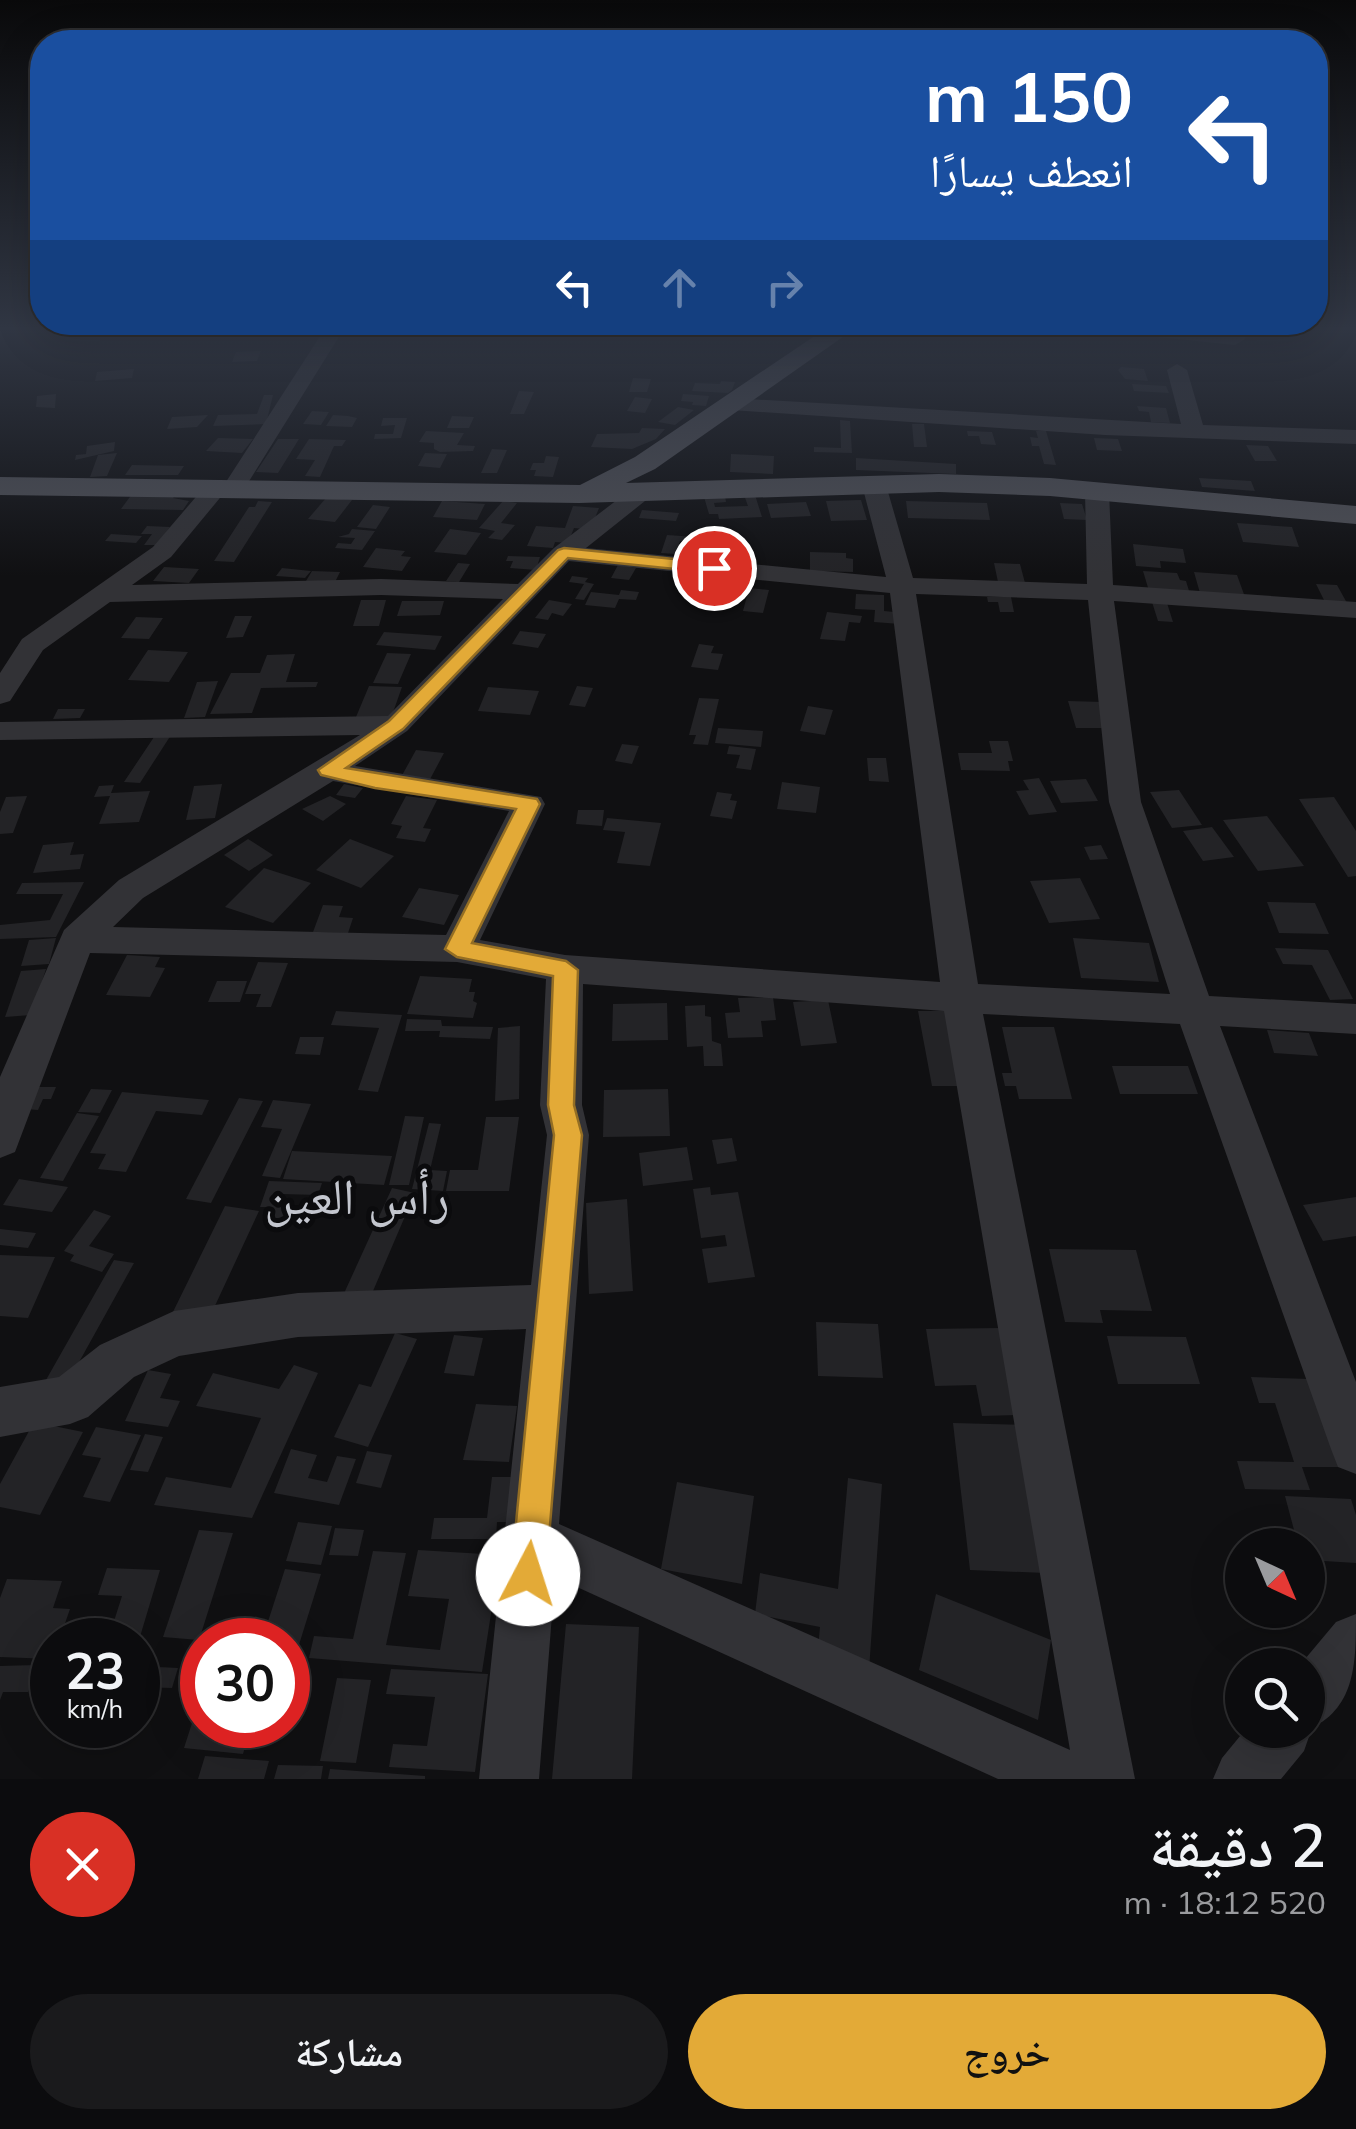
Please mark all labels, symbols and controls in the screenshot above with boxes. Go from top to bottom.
text: 150 m [925,52,1133,140]
icon: left [1168,70,1298,200]
text: انعطف يسارًا [930,142,1133,198]
icon: left [547,260,602,315]
icon: ahead [652,260,707,315]
icon: right [757,260,812,315]
pin [672,526,757,611]
icon: arrive [687,541,742,596]
district label: رأس العين [264,1164,450,1228]
position arrow [476,1522,580,1626]
north arrow [1225,1528,1325,1628]
map controls [1225,1528,1325,1748]
speed limit sign: 30 [180,1618,310,1748]
text: 23 [65,1639,125,1702]
button: search [1225,1648,1325,1748]
text: km/h [67,1693,123,1724]
text: 2 دقيقة [1149,1807,1326,1882]
button: close [30,1812,135,1917]
text: 520 m · 18:12 [1124,1882,1326,1922]
button: مشاركة [30,1994,668,2109]
button: خروج [688,1994,1326,2109]

